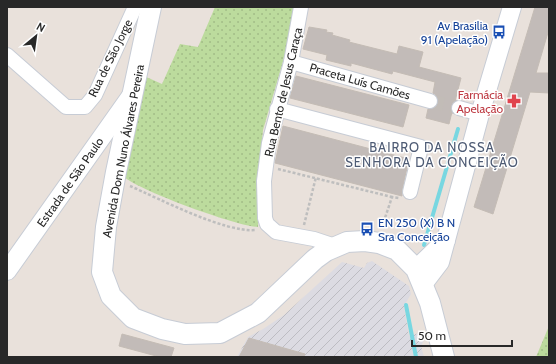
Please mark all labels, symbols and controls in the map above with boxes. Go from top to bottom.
north arrow [16,16,56,56]
street label: Rua de São Jorge [85,17,135,99]
place label: Av Brasilia 91 (Apelação) [421,18,488,47]
text: N [34,19,48,35]
bus stop icon: Av Brasilia 91 (Apelação) [491,24,507,40]
street label: Rua Bento de Jesus Caraça [261,26,305,158]
street label: Praceta Luís Camões [308,59,412,103]
street label: Avenida Dom Nuno Álvares Pereira [99,63,147,239]
place label: Farmácia Apelação [456,87,503,116]
pharmacy icon: Farmácia Apelação [506,93,522,109]
street label: Estrada de São Paulo [33,134,107,230]
district label: BAIRRO DA NOSSA SENHORA DA CONCEIÇÃO [345,139,519,170]
place label: EN 250 (X) B N Sra Conceição [378,215,455,244]
bus stop icon: EN 250 (X) B N Sra Conceição [359,221,375,237]
scale bar [412,322,512,348]
text: 50 m [418,328,446,343]

